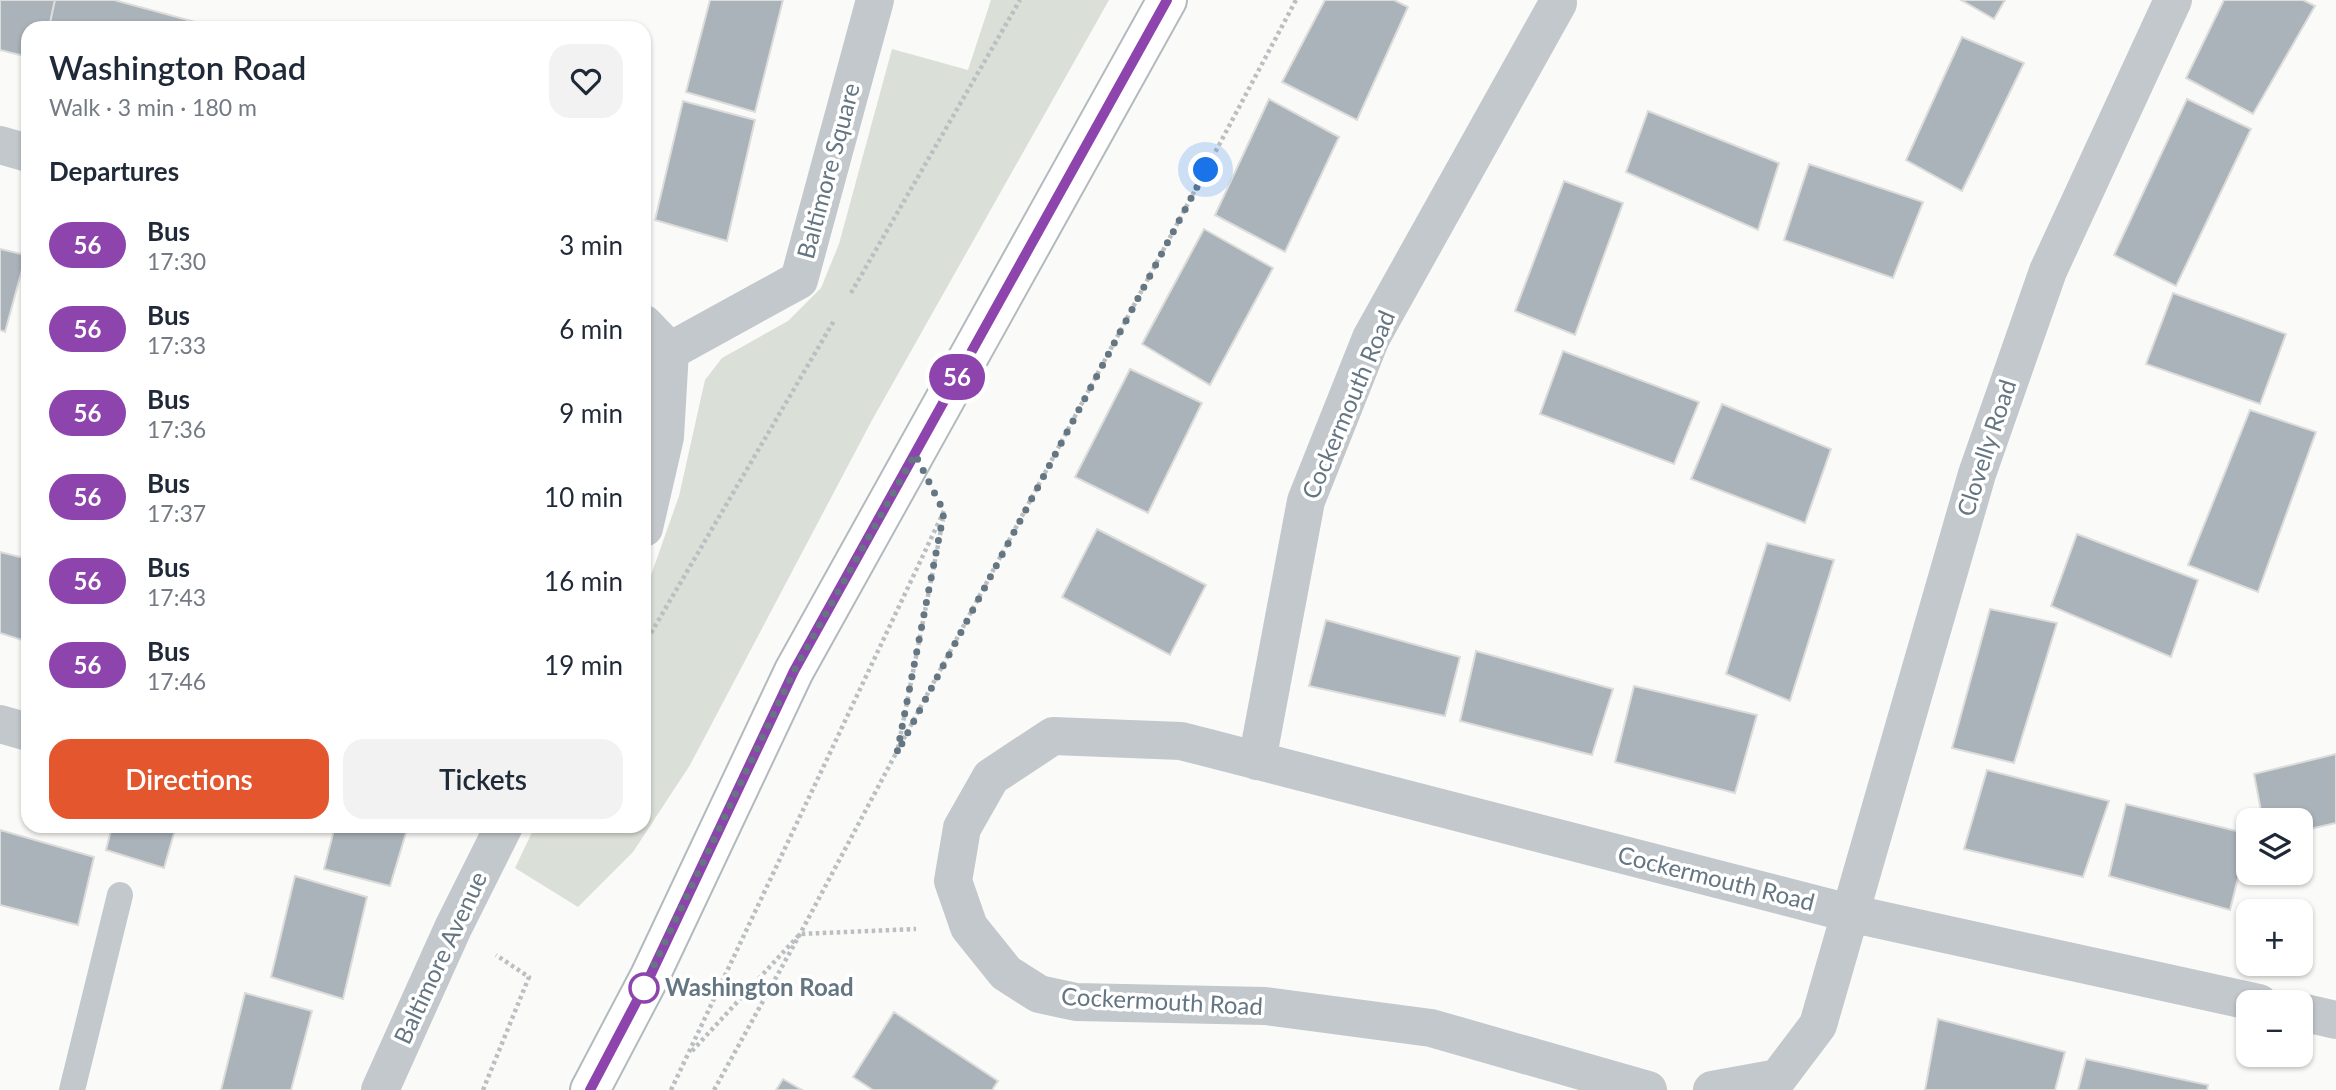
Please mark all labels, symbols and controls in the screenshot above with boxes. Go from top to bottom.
button: heart [549,44,623,118]
text: Washington Road [49,47,306,87]
street label: Baltimore Square [790,80,865,262]
text: Walk · 3 min · 180 m [49,93,257,121]
your location [1188,152,1223,187]
text: Departures [49,155,179,187]
text: Bus [147,215,190,247]
text: 3 min [559,229,623,261]
text: 56 [74,230,101,259]
text: 17:30 [147,247,206,275]
text: Bus [147,299,190,331]
street label: Cockermouth Road [1295,306,1400,503]
text: 6 min [559,313,623,345]
text: 56 [74,314,101,343]
text: 17:33 [147,331,206,359]
line badge: 56 [926,354,988,400]
text: 56 [943,362,971,391]
street label: Clovelly Road [1950,375,2021,520]
text: Bus [147,383,190,415]
text: 9 min [559,397,623,429]
text: 56 [74,398,101,427]
text: 17:36 [147,415,206,443]
text: Bus [147,467,190,499]
text: 10 min [544,481,623,513]
text: 56 [74,482,101,511]
text: 17:37 [147,499,206,527]
text: Bus [147,551,190,583]
text: 16 min [544,565,623,597]
text: 56 [74,566,101,595]
text: 17:43 [147,583,206,611]
text: Bus [147,635,190,667]
text: 19 min [544,649,623,681]
text: 56 [74,650,101,679]
text: 17:46 [147,667,206,695]
button: Directions [49,739,329,819]
button: Tickets [343,739,623,819]
map controls [2236,808,2313,1067]
button: layers [2236,808,2313,885]
street label: Cockermouth Road [1615,839,1818,916]
street label: Baltimore Avenue [387,867,492,1048]
button: + [2236,899,2313,976]
place label: Washington Road [665,972,854,1001]
marker: Washington Road [629,973,659,1003]
street label: Cockermouth Road [1061,981,1264,1020]
button: − [2236,990,2313,1067]

